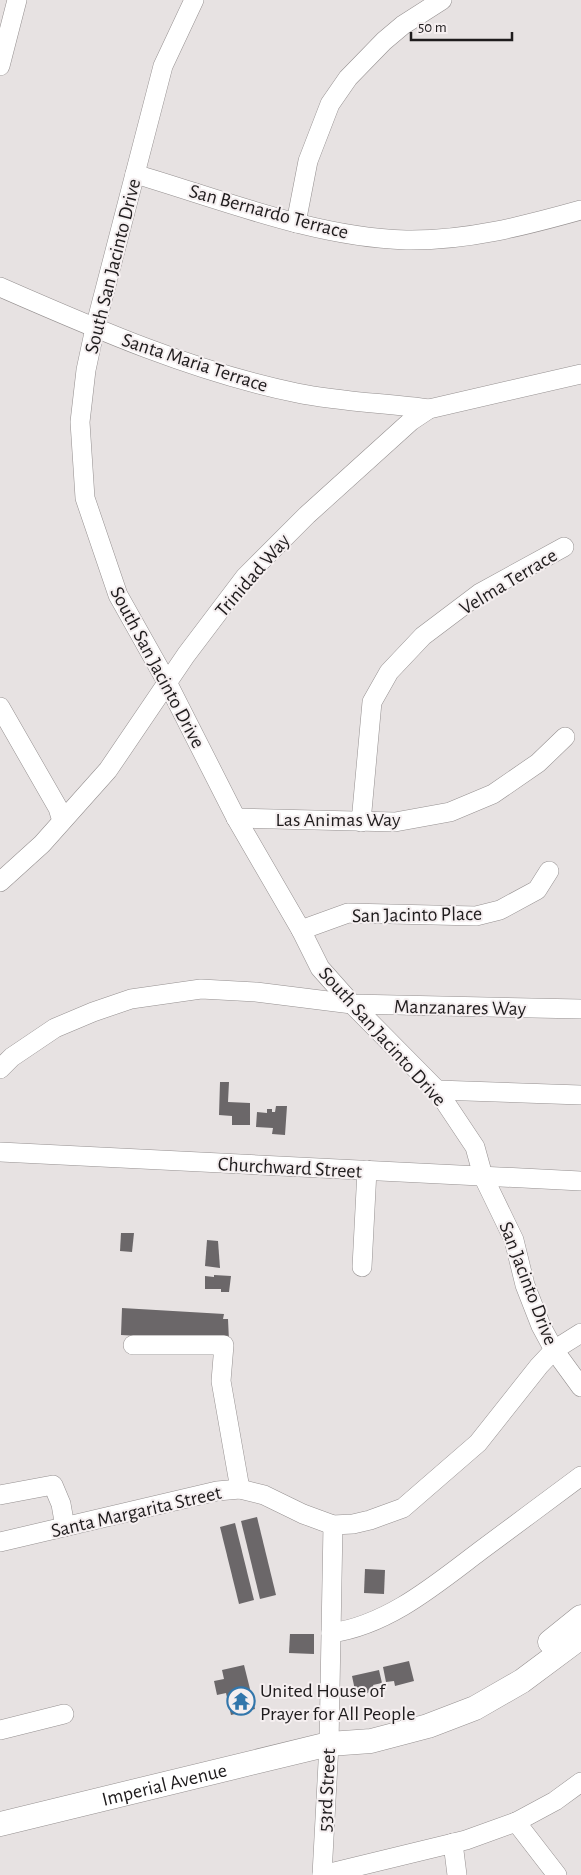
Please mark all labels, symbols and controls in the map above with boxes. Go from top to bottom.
scale bar [411,10,512,42]
text: 50 m [418,20,447,35]
street label: South San Jacinto Drive [82,177,144,356]
street label: San Bernardo Terrace [187,181,350,243]
street label: Santa Maria Terrace [119,330,270,396]
street label: Trinidad Way [212,530,294,621]
street label: Velma Terrace [456,545,561,619]
street label: South San Jacinto Drive [106,584,208,751]
street label: Las Animas Way [275,810,401,830]
street label: San Jacinto Place [352,904,482,926]
street label: South San Jacinto Drive [315,963,450,1110]
street label: Manzanares Way [394,997,527,1019]
street label: Churchward Street [217,1154,363,1182]
street label: San Jacinto Drive [495,1219,561,1348]
street label: Santa Margarita Street [49,1482,224,1541]
place label: United House of Prayer for All People [260,1681,415,1724]
temple icon: United House of Prayer for All People [226,1686,256,1716]
street label: 53rd Street [315,1747,339,1832]
street label: Imperial Avenue [100,1760,229,1810]

